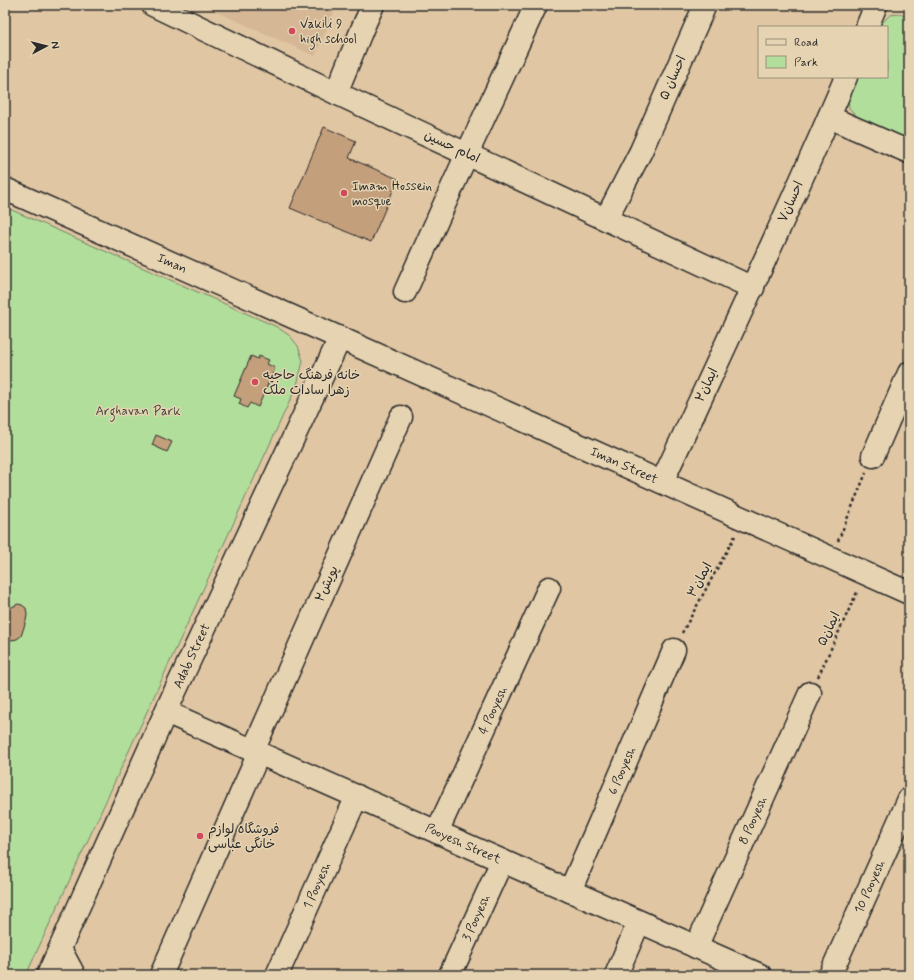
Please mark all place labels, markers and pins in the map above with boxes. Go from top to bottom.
place label: Vakili 9 high school [300,16,357,50]
marker: Vakili 9 high school [287,26,297,36]
place label: Imam Hossein mosque [352,178,432,210]
marker: Imam Hossein mosque [339,188,349,198]
place label: خانه فرهنگ حاجیه زهرا سادات ملک [263,367,360,399]
marker: خانه فرهنگ حاجیه زهرا سادات ملک [250,377,260,387]
place label: فروشگاه لوازم خانگی عباسی [208,821,279,853]
marker: فروشگاه لوازم خانگی عباسی [195,831,205,841]

